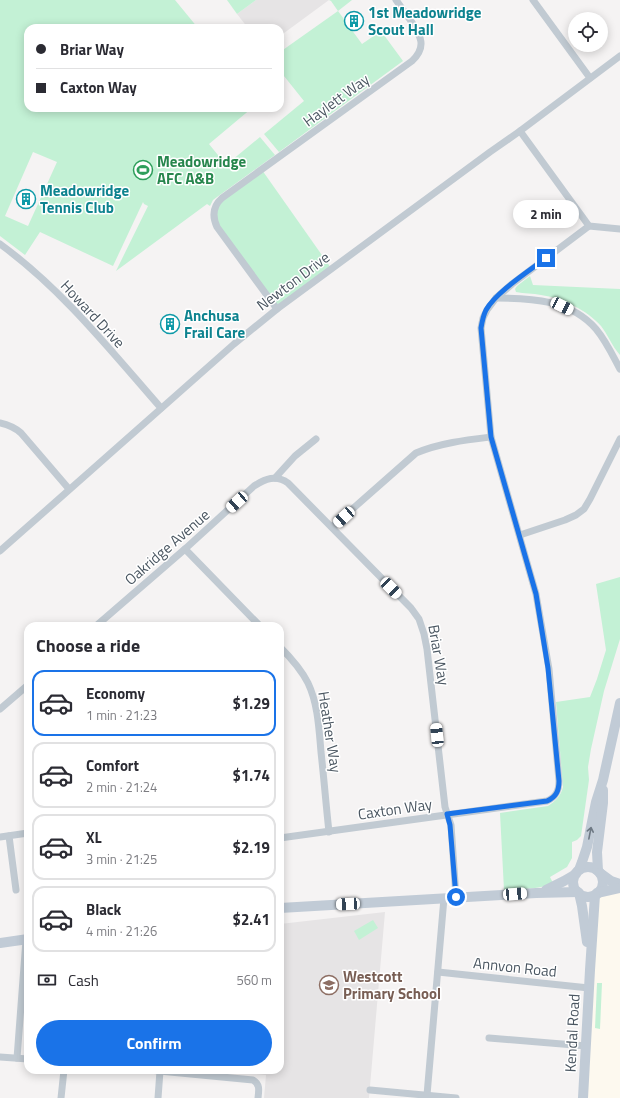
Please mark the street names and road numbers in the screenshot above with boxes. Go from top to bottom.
street label: Haylett Way [298,68,374,132]
street label: Newton Drive [252,246,334,316]
street label: Howard Drive [55,275,131,353]
street label: Oakridge Avenue [119,503,215,591]
street label: Briar Way [422,623,456,687]
street label: Heather Way [312,690,348,774]
street label: Caxton Way [356,792,434,826]
street label: Annvon Road [472,951,558,983]
street label: Kendal Road [558,993,586,1073]

